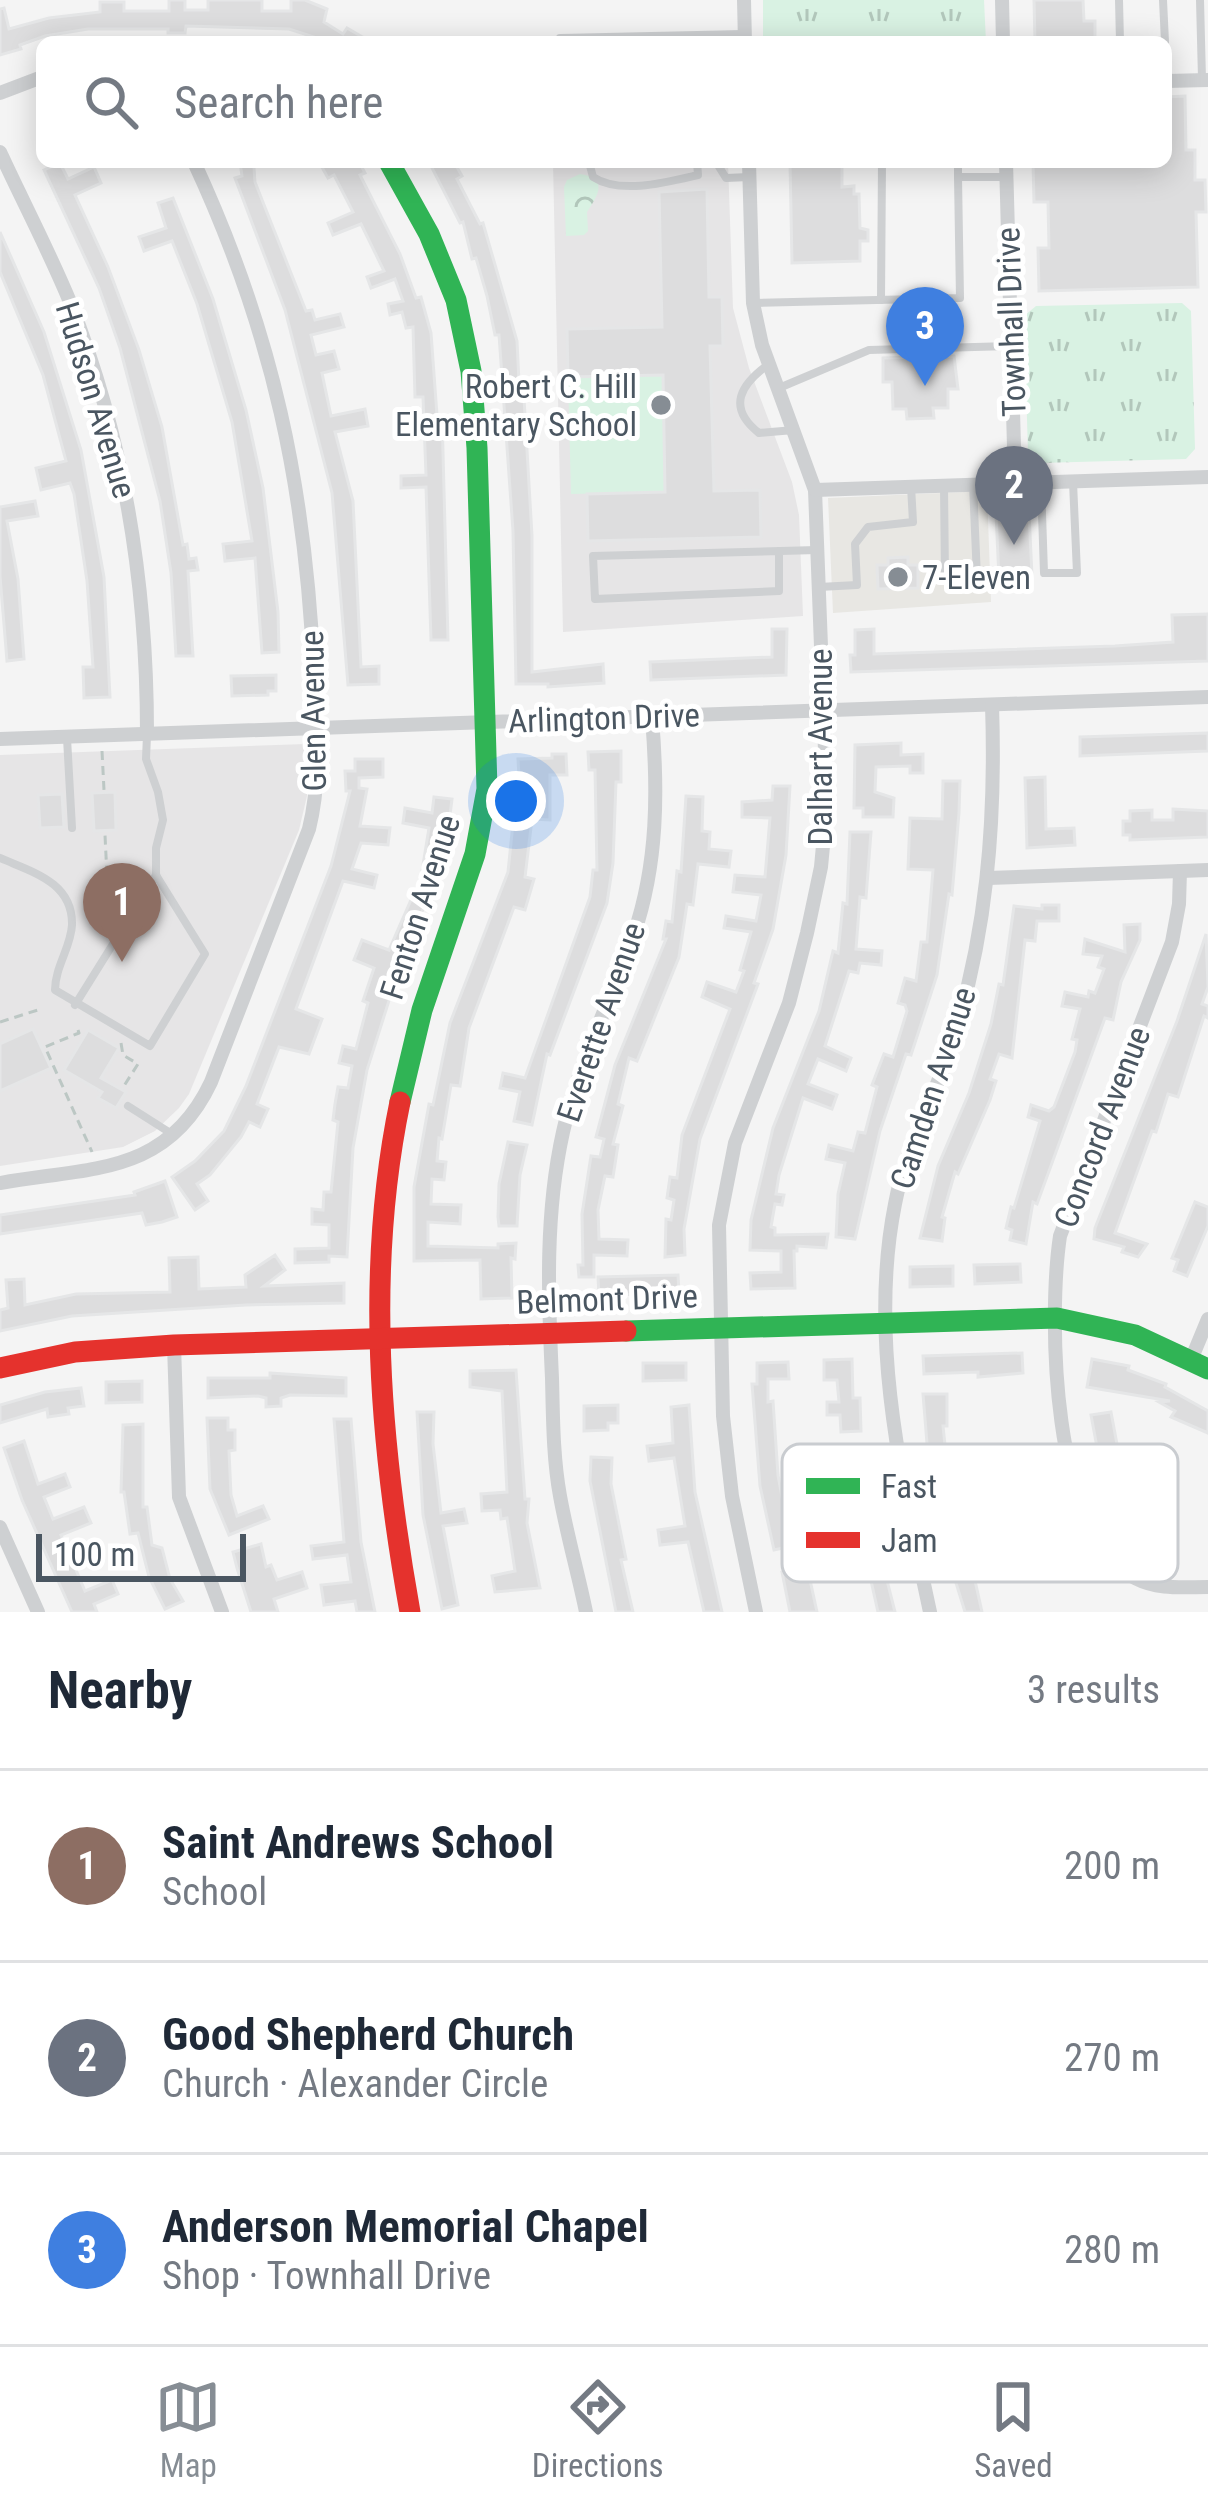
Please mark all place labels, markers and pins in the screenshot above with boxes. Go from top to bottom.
pin: 3 [886,287,964,386]
place label: Robert C. Hill Elementary School [395,367,637,444]
marker: Robert C. Hill Elementary School [648,392,674,418]
pin: 2 [975,446,1053,545]
place label: 7-Eleven [922,558,1031,597]
marker: 7-Eleven [885,564,911,590]
pin: 1 [83,863,161,962]

